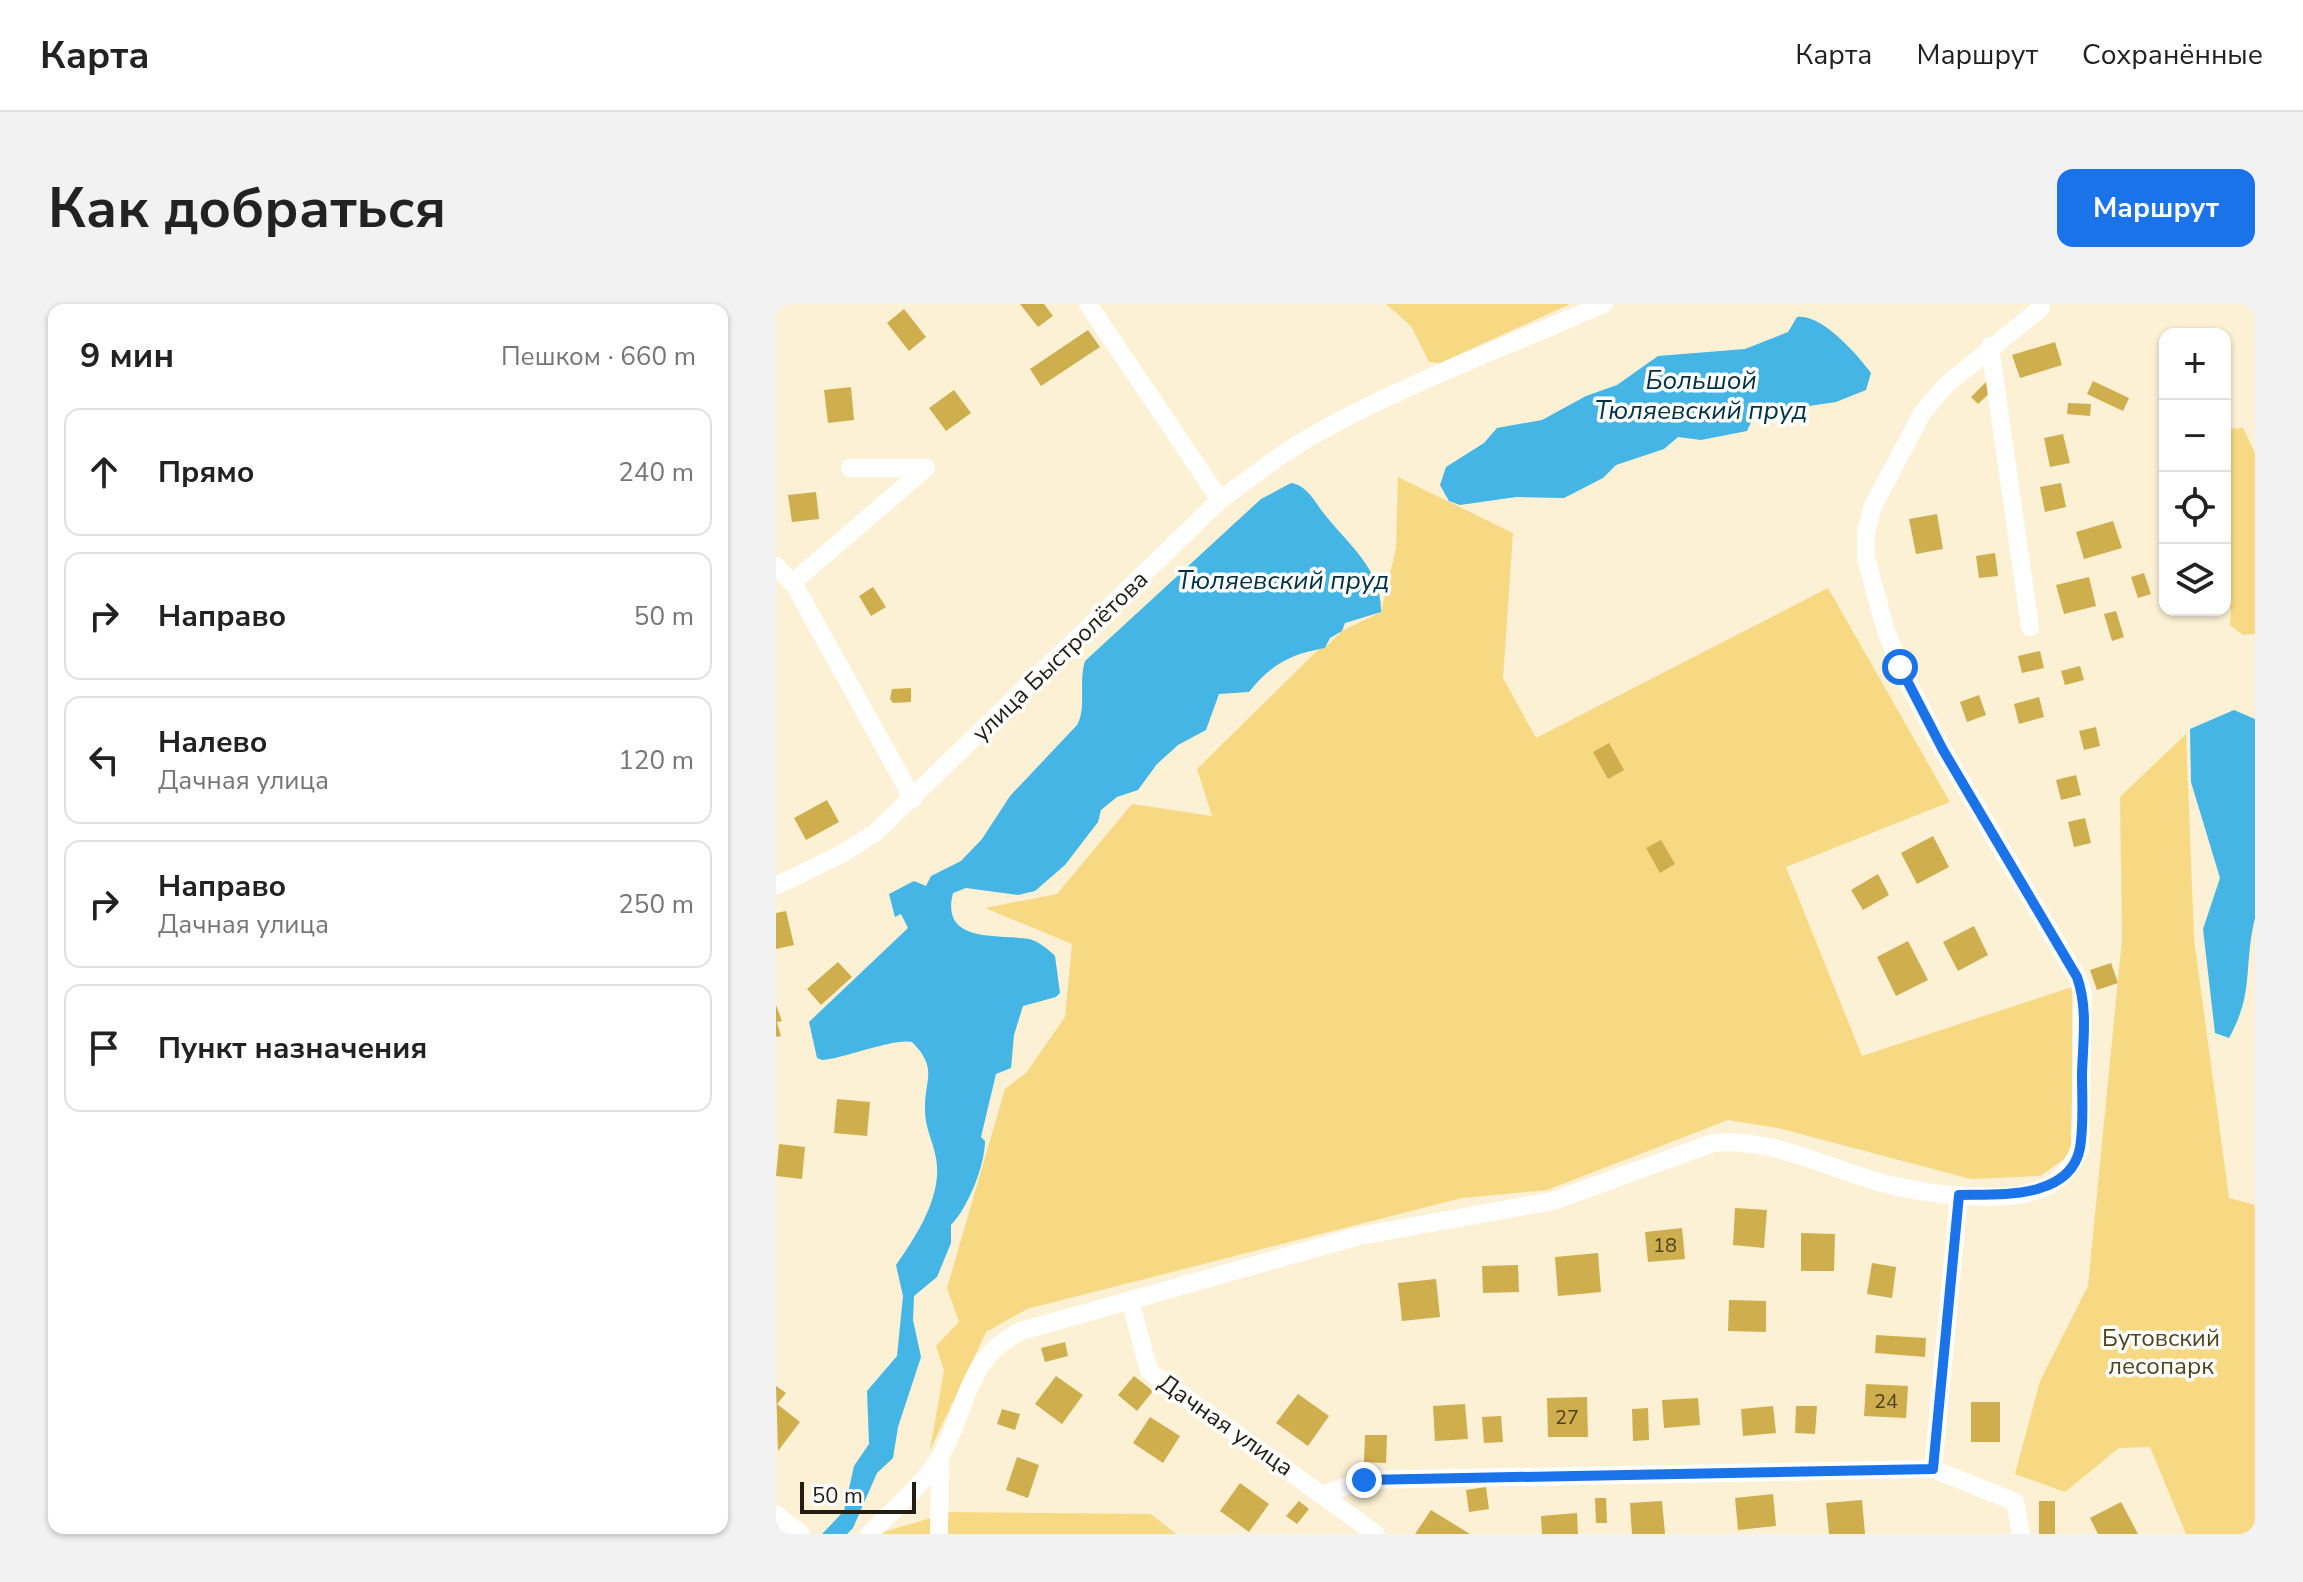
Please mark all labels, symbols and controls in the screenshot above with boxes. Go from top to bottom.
text: Карта [40,30,150,81]
text: Карта [1795,36,1872,74]
text: Маршрут [1916,36,2038,74]
text: Сохранённые [2082,36,2263,74]
button: Маршрут [2057,169,2255,247]
text: Как добраться [48,170,446,247]
map controls [2159,328,2231,616]
button: + [2159,328,2231,400]
text: 9 мин [80,333,174,379]
text: Пешком · 660 m [501,339,696,374]
water label: Большой Тюляевский пруд [1595,363,1807,428]
button: − [2159,400,2231,472]
icon: ahead [82,450,126,494]
text: Прямо [158,452,255,493]
text: 240 m [618,455,694,490]
button: locate [2159,472,2231,544]
button: layers [2159,544,2231,616]
water label: Тюляевский пруд [1177,563,1389,598]
street label: улица Быстролётова [965,564,1155,748]
icon: right [82,594,126,638]
text: Направо [158,596,286,637]
text: 50 m [634,599,694,634]
route start [1882,649,1918,685]
text: Налево [158,722,267,763]
icon: left [82,738,126,782]
text: 120 m [618,743,694,778]
text: Дачная улица [158,763,329,798]
text: Направо [158,866,286,907]
icon: right [82,882,126,926]
text: 250 m [618,887,694,922]
text: Дачная улица [158,907,329,942]
icon: arrive [82,1026,126,1070]
text: Пункт назначения [158,1028,427,1069]
house number: 18 [1653,1232,1677,1259]
park label: Бутовский лесопарк [2102,1322,2220,1382]
street label: Дачная улица [1152,1367,1300,1483]
house number: 24 [1874,1388,1898,1415]
house number: 27 [1555,1404,1579,1431]
route end [1346,1462,1382,1498]
scale bar [800,1478,916,1514]
text: 50 m [812,1481,863,1511]

